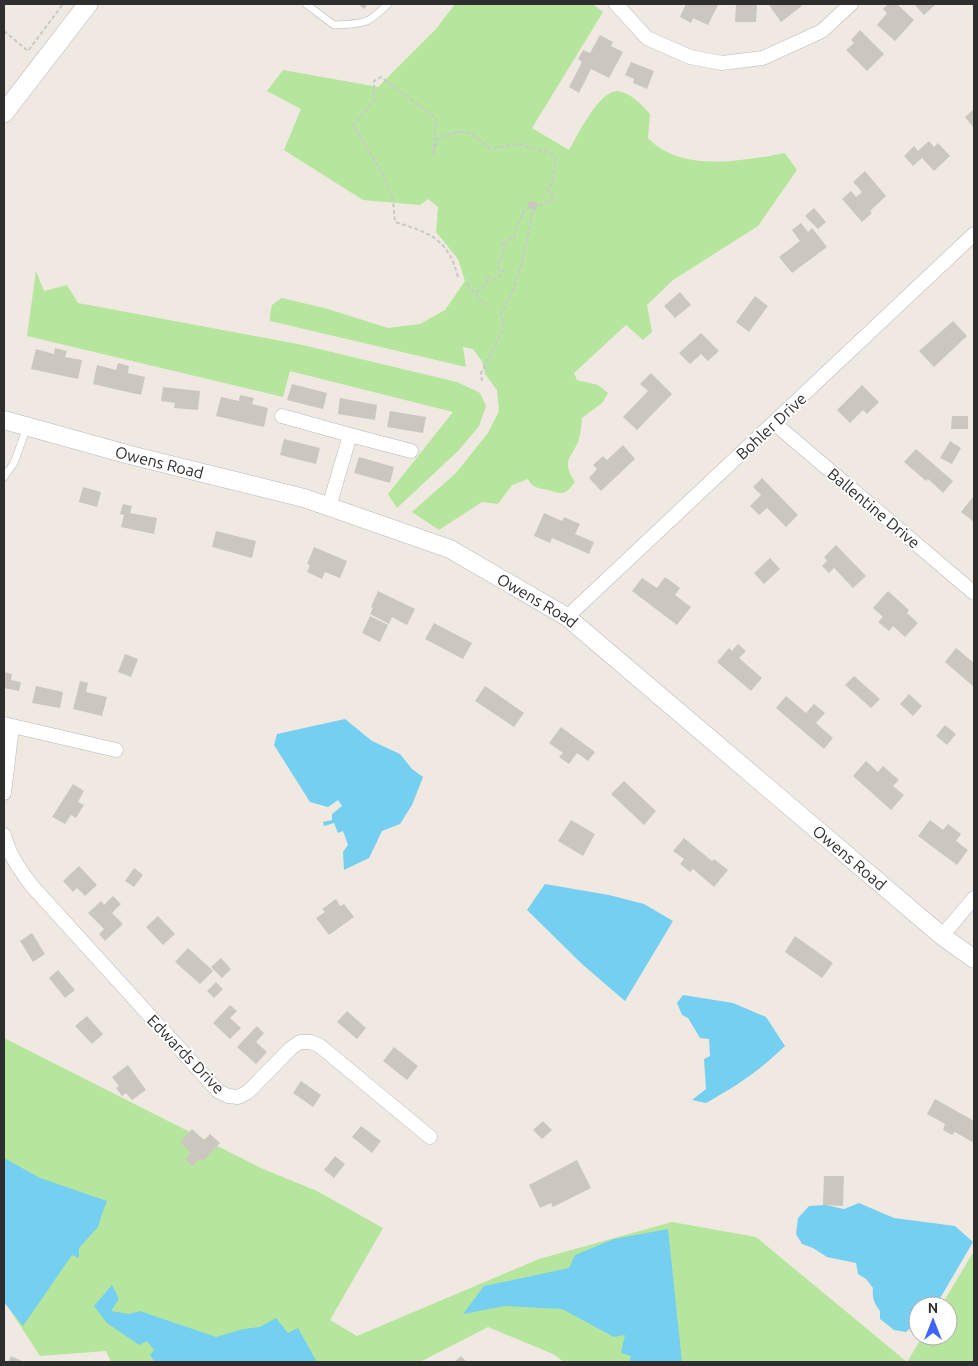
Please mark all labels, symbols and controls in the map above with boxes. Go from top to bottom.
street label: Bohler Drive [732,389,810,463]
street label: Owens Road [113,442,205,482]
street label: Ballentine Drive [824,464,924,552]
street label: Owens Road [494,569,581,631]
street label: Owens Road [809,821,890,894]
street label: Edwards Drive [144,1011,228,1097]
north arrow [908,1296,958,1346]
text: N [928,1300,938,1316]

